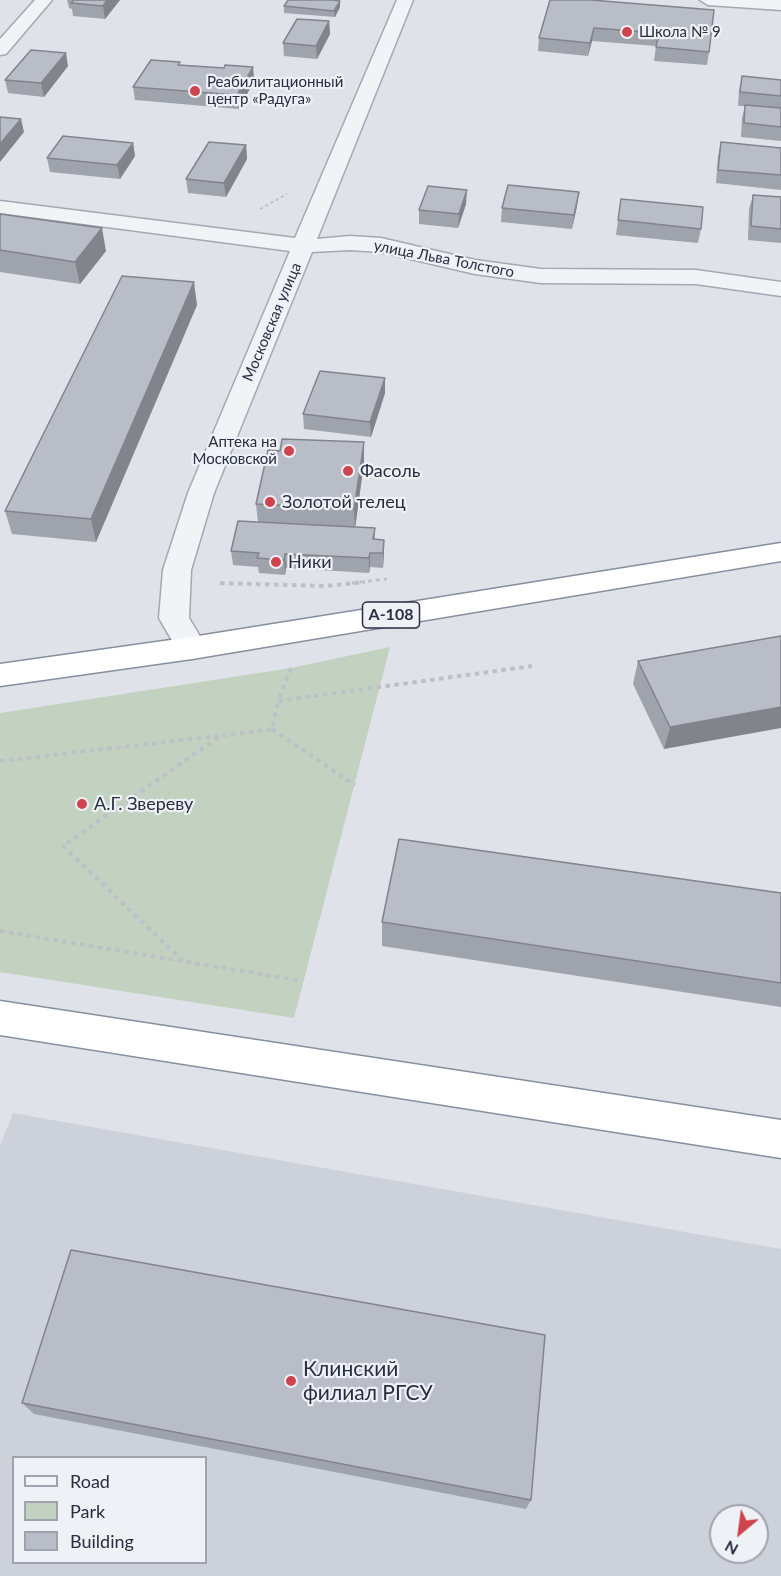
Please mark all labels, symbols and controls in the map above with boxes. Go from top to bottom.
place label: Школа № 9 [639,23,721,41]
marker: Школа № 9 [620,25,634,39]
place label: Реабилитационный центр «Радуга» [207,73,343,108]
marker: Реабилитационный центр «Радуга» [188,84,202,98]
street label: улица Льва Толстого [372,237,516,281]
street label: Московская улица [239,260,305,384]
place label: Аптека на Московской [192,433,277,468]
marker: Аптека на Московской [282,444,296,458]
place label: Фасоль [360,460,420,482]
marker: Фасоль [341,464,355,478]
place label: Золотой телец [282,491,406,513]
marker: Золотой телец [263,495,277,509]
place label: Ники [288,551,332,573]
marker: Ники [269,555,283,569]
road number: А-108 [362,602,420,628]
place label: А.Г. Звереву [94,793,193,815]
marker: А.Г. Звереву [75,797,89,811]
place label: Клинский филиал РГСУ [303,1356,433,1406]
marker: Клинский филиал РГСУ [284,1374,298,1388]
legend [12,1456,207,1564]
text: Road [70,1470,110,1492]
text: Park [70,1500,105,1522]
north arrow [709,1504,769,1564]
text: Building [70,1530,134,1552]
text: N [721,1537,741,1560]

